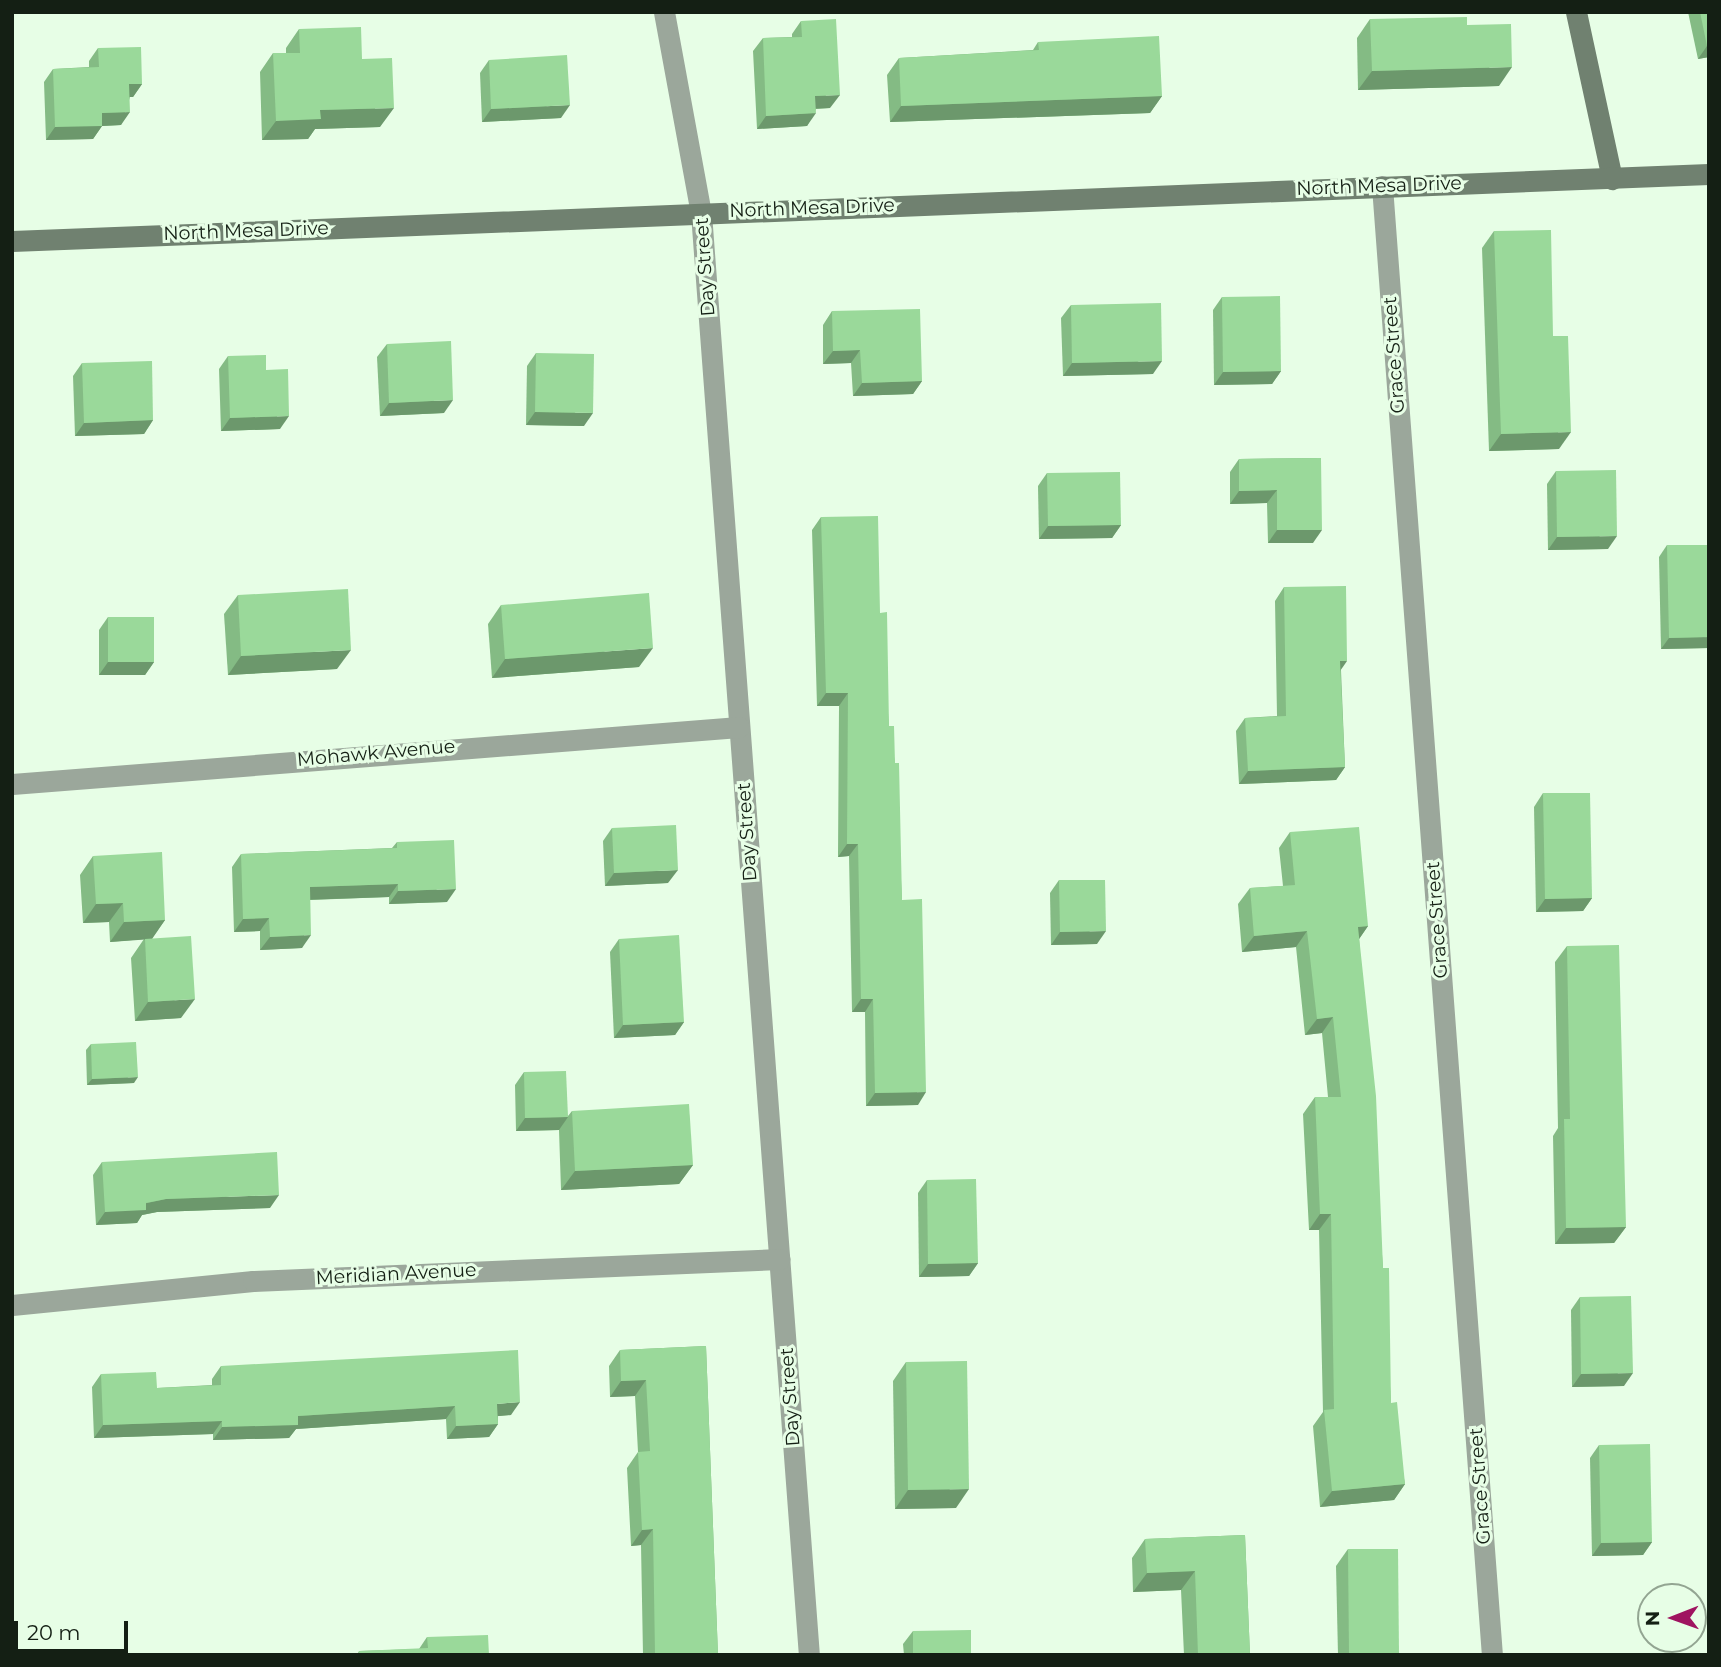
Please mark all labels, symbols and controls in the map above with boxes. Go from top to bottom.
street label: North Mesa Drive [1296,172,1462,200]
street label: North Mesa Drive [729,194,895,222]
street label: North Mesa Drive [163,217,329,245]
street label: Day Street [690,217,720,317]
street label: Grace Street [1379,296,1409,414]
street label: Mohawk Avenue [296,735,456,771]
street label: Day Street [732,782,762,882]
street label: Grace Street [1422,861,1452,979]
street label: Meridian Avenue [315,1258,477,1290]
street label: Day Street [775,1347,805,1447]
street label: Grace Street [1465,1427,1495,1545]
north arrow [1637,1583,1707,1653]
scale bar [18,1608,131,1652]
text: N [1641,1610,1664,1626]
text: 20 m [27,1620,81,1645]

